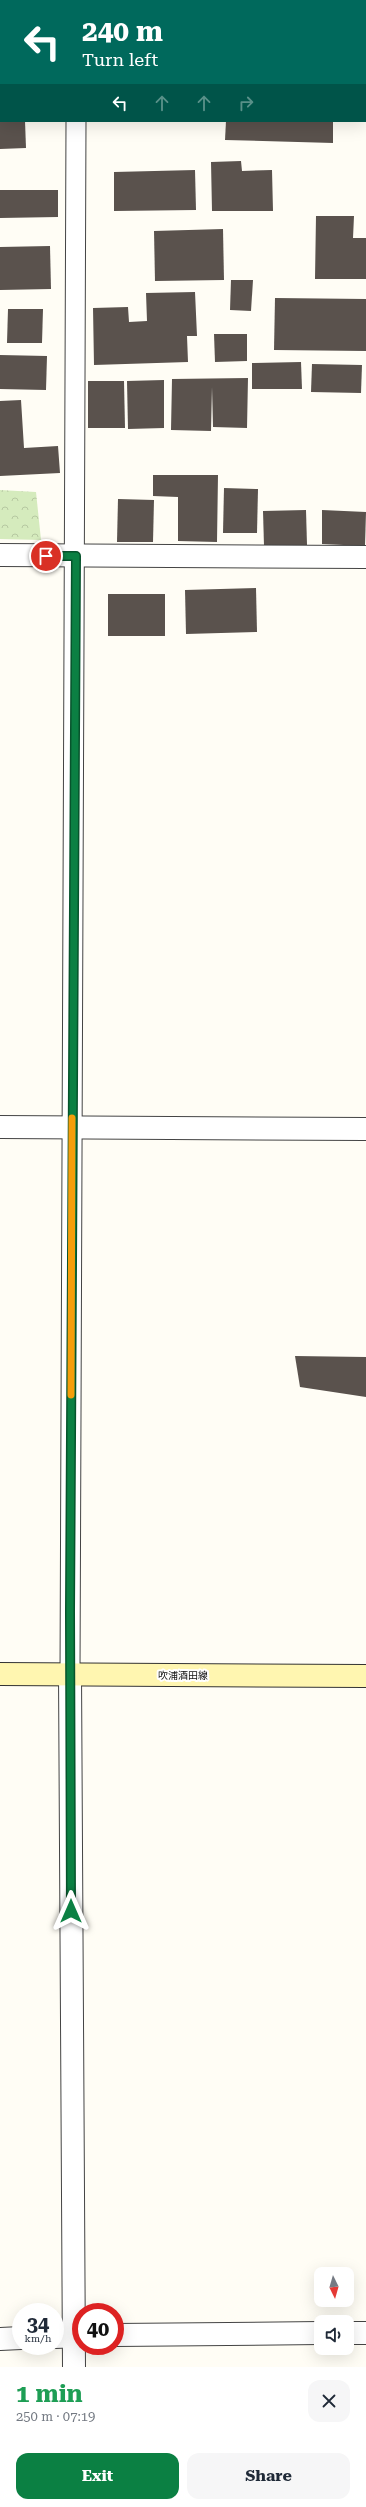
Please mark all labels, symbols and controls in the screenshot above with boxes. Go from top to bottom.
text: 240 m [82,15,163,48]
icon: left [16,16,68,68]
text: Turn left [82,49,158,70]
icon: left [109,92,131,114]
icon: ahead [151,92,173,114]
icon: ahead [193,92,215,114]
icon: right [235,92,257,114]
pin [29,539,63,573]
icon: arrive [35,545,57,567]
street label: 吹浦酒田線 [158,1670,208,1681]
position arrow [50,1890,92,1932]
north arrow [314,2267,354,2307]
map controls [314,2267,354,2355]
speed limit sign: 40 [72,2303,124,2355]
text: 34 [27,2312,49,2336]
button: sound [314,2315,354,2355]
text: km/h [25,2333,51,2344]
text: 1 min [16,2380,83,2408]
button: close [308,2380,350,2422]
text: 250 m · 07:19 [16,2409,95,2424]
button: Exit [16,2453,179,2499]
button: Share [187,2453,350,2499]

